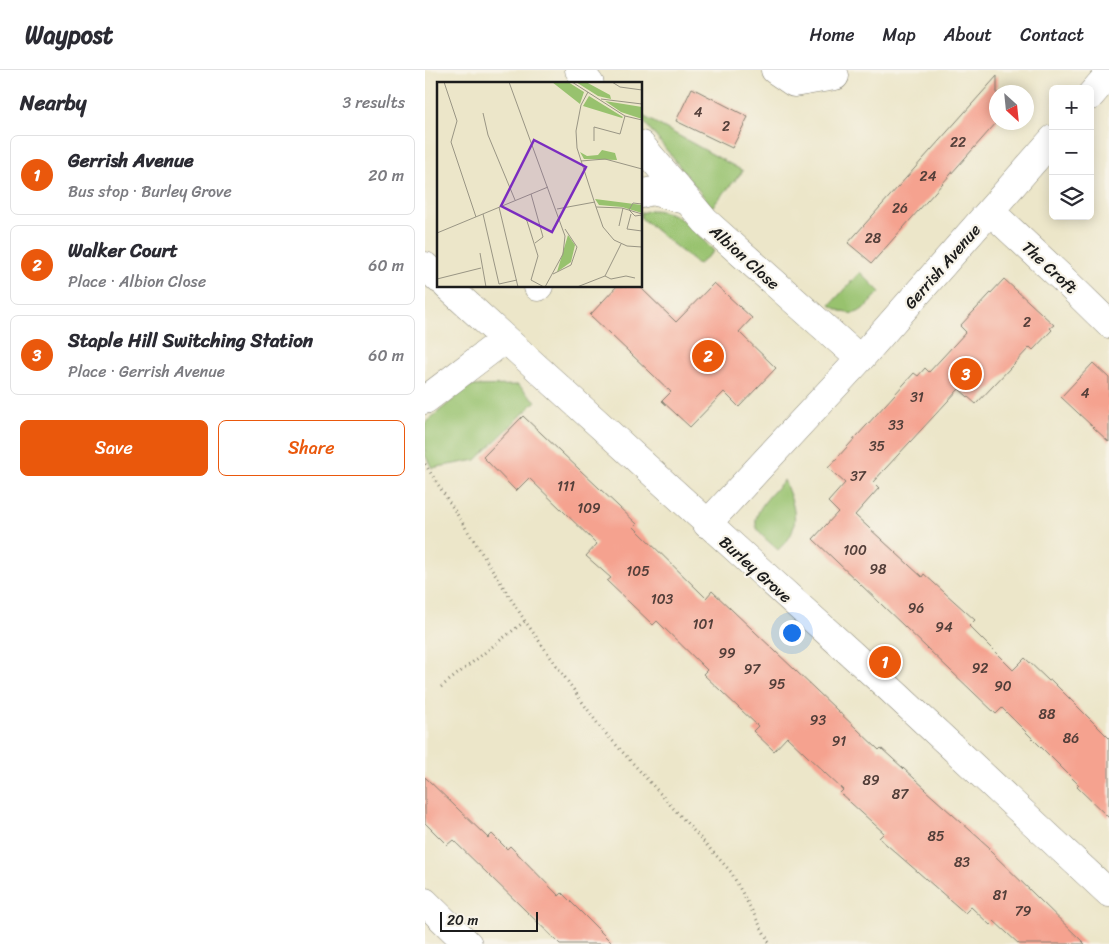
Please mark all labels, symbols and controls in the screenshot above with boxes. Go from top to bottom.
text: Waypost [25,14,113,56]
text: Home [810,19,855,51]
text: Map [883,19,916,51]
text: About [944,19,992,51]
text: Contact [1020,19,1084,51]
inset map [437,82,643,288]
text: Nearby [20,84,86,122]
north arrow [989,85,1034,130]
map controls [1049,85,1094,220]
button: + [1049,85,1094,130]
text: 3 results [342,88,405,117]
house number: 4 [694,100,703,125]
house number: 2 [722,114,730,139]
house number: 22 [950,130,966,155]
button: − [1049,130,1094,175]
text: Gerrish Avenue [68,144,194,177]
text: 1 [34,161,40,190]
text: 20 m [368,161,404,190]
house number: 24 [920,164,937,189]
button: layers [1049,175,1094,220]
text: Bus stop · Burley Grove [68,177,232,206]
house number: 26 [892,196,908,221]
street label: Albion Close [702,217,787,297]
street label: Gerrish Avenue [897,217,988,316]
house number: 28 [865,226,882,251]
text: Walker Court [68,234,178,267]
street label: The Croft [1015,234,1085,301]
text: 2 [32,251,42,280]
text: 60 m [368,251,404,280]
text: Place · Albion Close [68,267,206,296]
house number: 2 [1023,310,1031,335]
text: Staple Hill Switching Station [68,324,313,357]
pin: 2 [692,337,724,375]
text: 3 [33,341,41,370]
text: 60 m [368,341,404,370]
pin: 3 [950,355,982,393]
text: Place · Gerrish Avenue [68,357,225,386]
house number: 4 [1081,381,1090,406]
house number: 31 [910,385,924,410]
house number: 33 [888,413,904,438]
button: Save [20,420,208,476]
button: Share [218,420,405,476]
house number: 35 [869,434,886,459]
house number: 37 [850,464,867,489]
house number: 111 [557,474,575,499]
house number: 109 [577,496,601,521]
street label: Burley Grove [712,528,799,610]
house number: 100 [843,538,867,563]
house number: 98 [869,557,887,582]
house number: 105 [626,559,650,584]
house number: 103 [651,587,674,612]
house number: 96 [908,596,924,621]
house number: 101 [693,612,713,637]
house number: 94 [935,615,953,640]
your location [779,620,805,646]
house number: 99 [718,641,736,666]
pin: 1 [869,643,901,681]
house number: 92 [972,656,988,681]
house number: 97 [744,657,761,682]
house number: 95 [768,672,786,697]
house number: 90 [994,674,1012,699]
house number: 88 [1039,702,1056,727]
house number: 93 [810,708,826,733]
house number: 86 [1063,726,1079,751]
house number: 91 [832,729,846,754]
house number: 89 [862,768,880,793]
house number: 87 [892,782,909,807]
house number: 85 [928,824,945,849]
house number: 83 [954,850,970,875]
house number: 81 [993,883,1007,908]
house number: 79 [1015,899,1032,924]
text: 20 m [447,908,478,933]
scale bar [440,909,537,932]

